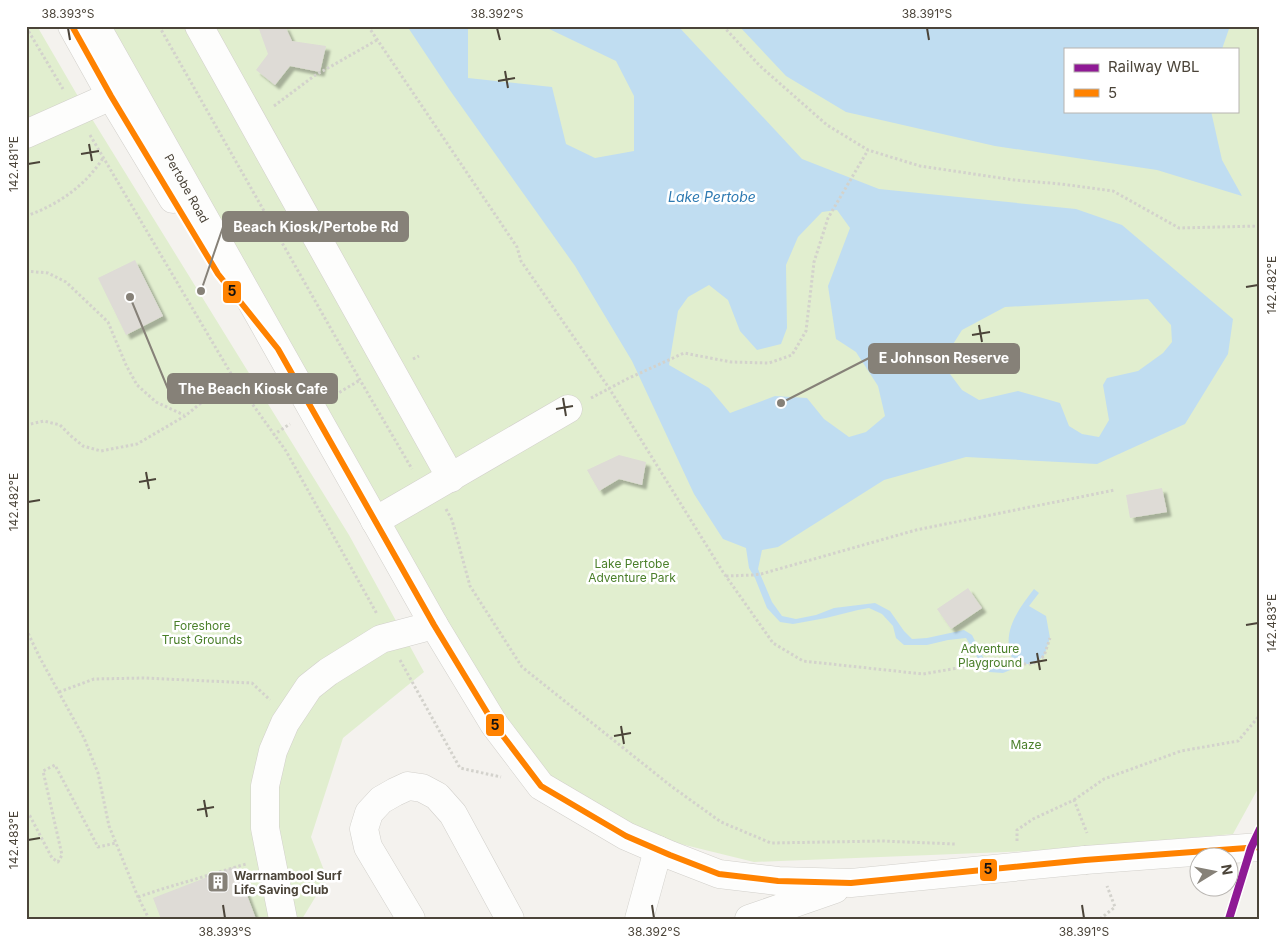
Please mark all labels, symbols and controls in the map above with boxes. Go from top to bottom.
text: 38.393°S [42,6,95,21]
text: 38.392°S [470,6,524,21]
text: 38.391°S [902,6,953,21]
legend [1064,48,1238,112]
text: Railway WBL [1108,57,1199,76]
text: 5 [1108,83,1117,102]
text: 142.481°E [6,136,21,192]
street label: Pertobe Road [162,151,213,225]
water label: Lake Pertobe [668,188,756,205]
callout: Beach Kiosk/Pertobe Rd [223,212,408,241]
text: Beach Kiosk/Pertobe Rd [233,218,399,235]
text: 142.482°E [1264,256,1279,314]
line badge: 5 [222,280,242,304]
text: 5 [228,282,237,299]
callout: E Johnson Reserve [869,344,1019,373]
text: E Johnson Reserve [879,349,1009,366]
callout: The Beach Kiosk Cafe [168,374,337,403]
text: The Beach Kiosk Cafe [178,380,328,397]
text: 142.482°E [6,473,21,531]
park label: Lake Pertobe Adventure Park [588,556,676,585]
text: 142.483°E [1264,594,1279,652]
park label: Foreshore Trust Grounds [162,618,242,647]
park label: Adventure Playground [958,641,1022,670]
line badge: 5 [485,713,505,737]
text: 5 [491,716,500,733]
park label: Maze [1010,737,1042,752]
text: 142.483°E [6,811,21,869]
north arrow [1188,848,1238,898]
line badge: 5 [979,858,998,882]
text: 5 [984,860,993,877]
text: N [1218,863,1237,876]
place label: Warrnambool Surf Life Saving Club [234,868,342,897]
building icon: Warrnambool Surf Life Saving Club [206,870,230,894]
text: 38.393°S [199,924,252,939]
text: 38.392°S [627,924,681,939]
text: 38.391°S [1059,924,1110,939]

